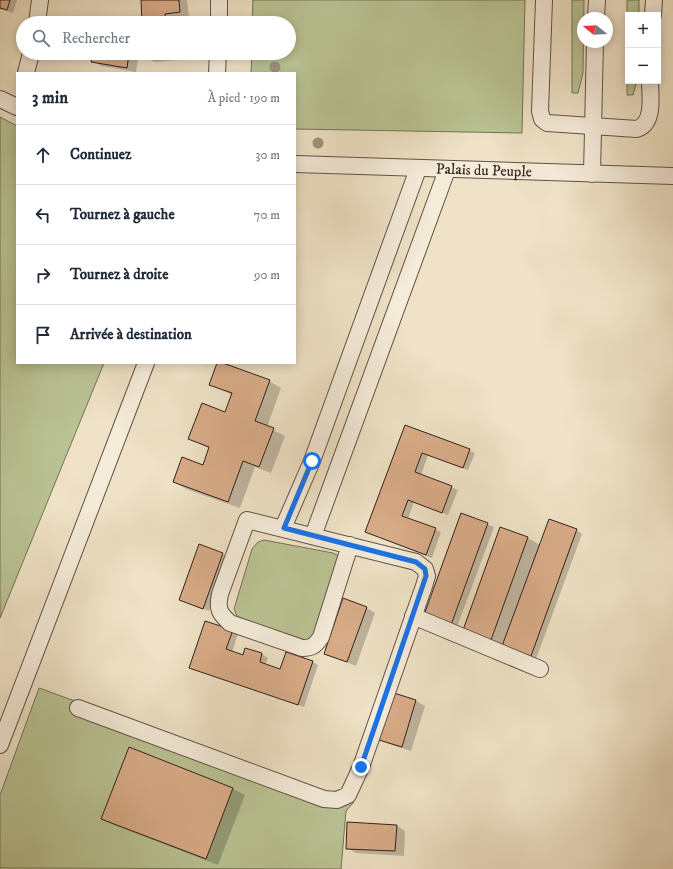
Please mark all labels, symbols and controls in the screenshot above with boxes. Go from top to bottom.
north arrow [577,12,613,48]
map controls [625,12,661,84]
button: + [625,12,661,48]
search box [16,16,296,60]
icon: search [30,27,52,49]
text: Rechercher [62,29,130,48]
button: − [625,48,661,84]
text: 3 min [32,87,68,109]
text: À pied · 190 m [208,90,280,106]
icon: ahead [32,144,54,166]
text: Continuez [70,145,131,164]
text: 30 m [256,147,280,163]
street label: Palais du Peuple [436,159,532,181]
icon: left [32,204,54,226]
text: Tournez à gauche [70,205,175,224]
text: 70 m [254,207,280,223]
icon: right [32,264,54,286]
text: Tournez à droite [70,265,168,284]
text: 90 m [254,267,280,283]
icon: arrive [32,324,54,346]
text: Arrivée à destination [70,325,192,344]
route start [303,452,321,470]
route end [352,758,370,776]

